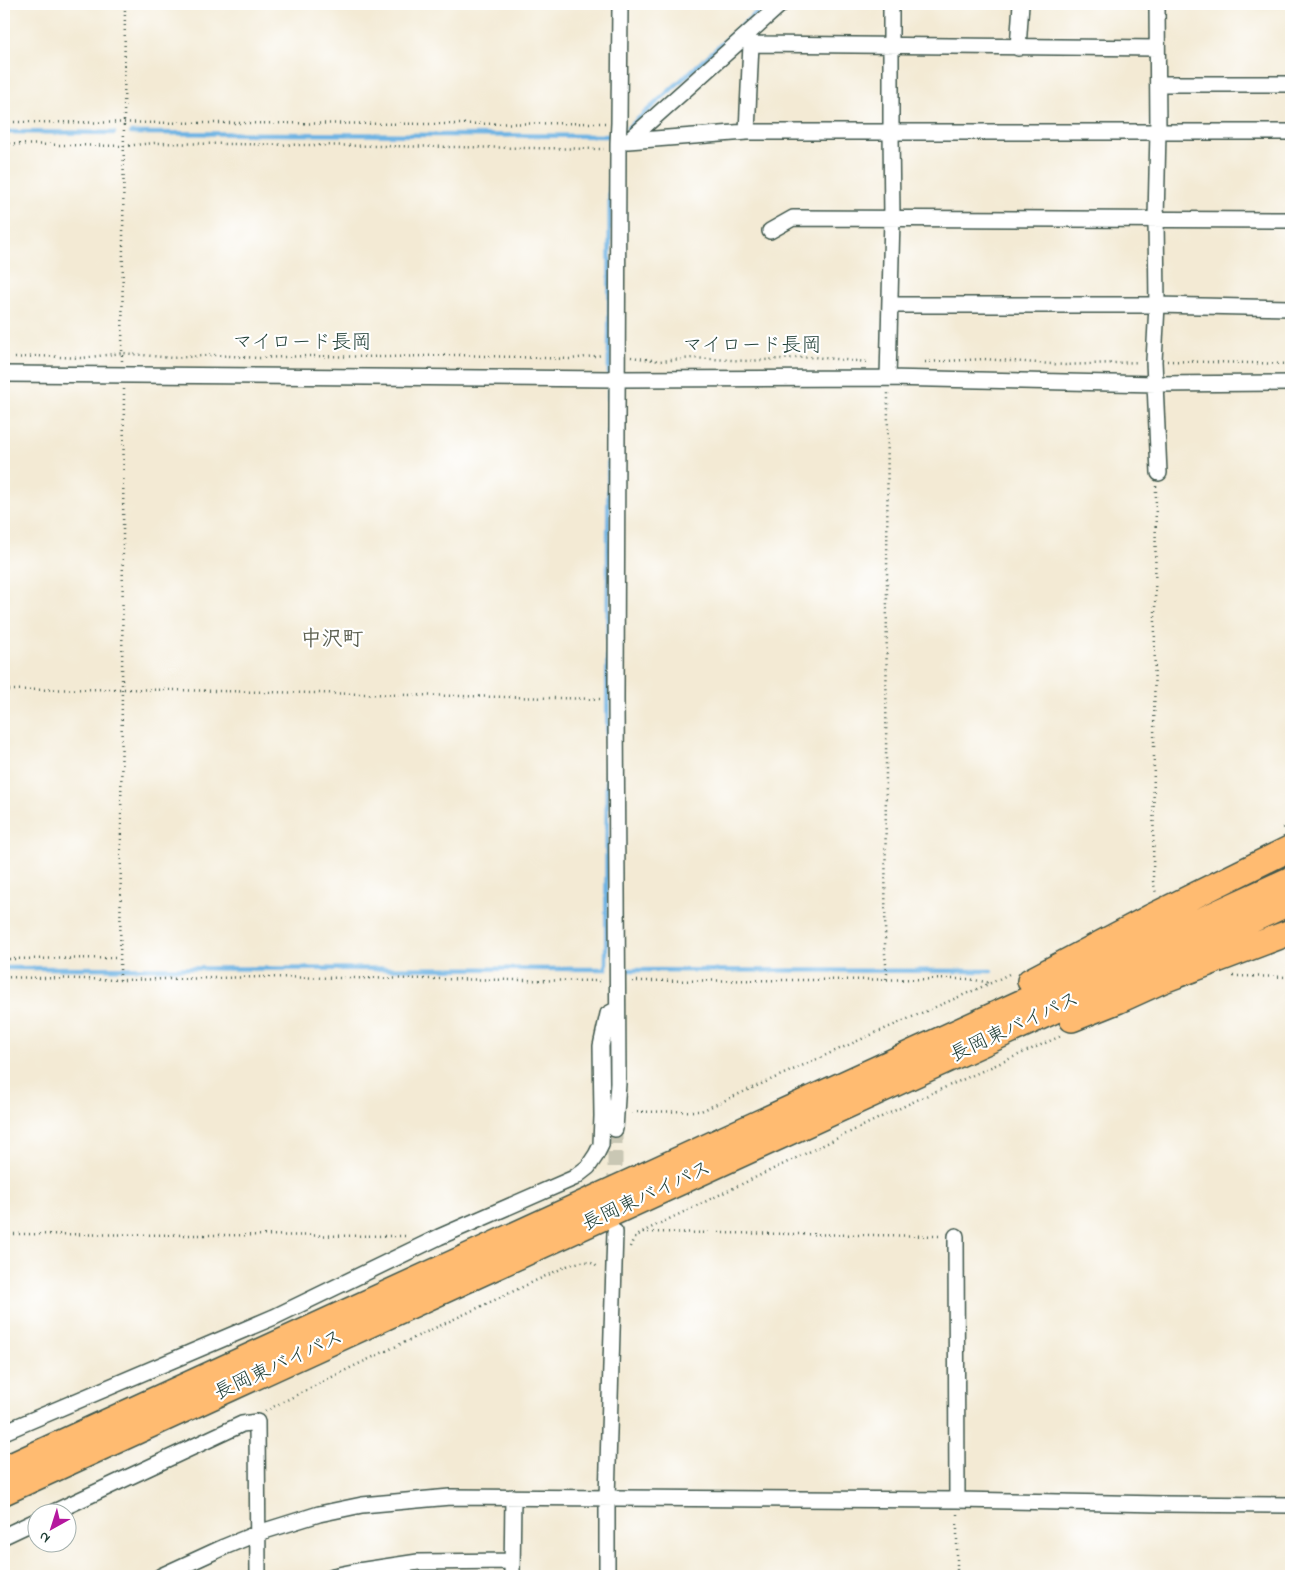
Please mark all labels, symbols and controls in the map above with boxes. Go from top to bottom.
street label: マイロード長岡 [232,329,372,358]
street label: マイロード長岡 [682,332,822,361]
district label: 中沢町 [301,625,364,655]
street label: 長岡東バイパス [946,985,1084,1071]
street label: 長岡東バイパス [578,1154,716,1240]
street label: 長岡東バイパス [210,1323,348,1409]
north arrow [28,1502,78,1552]
text: N [34,1526,55,1548]

